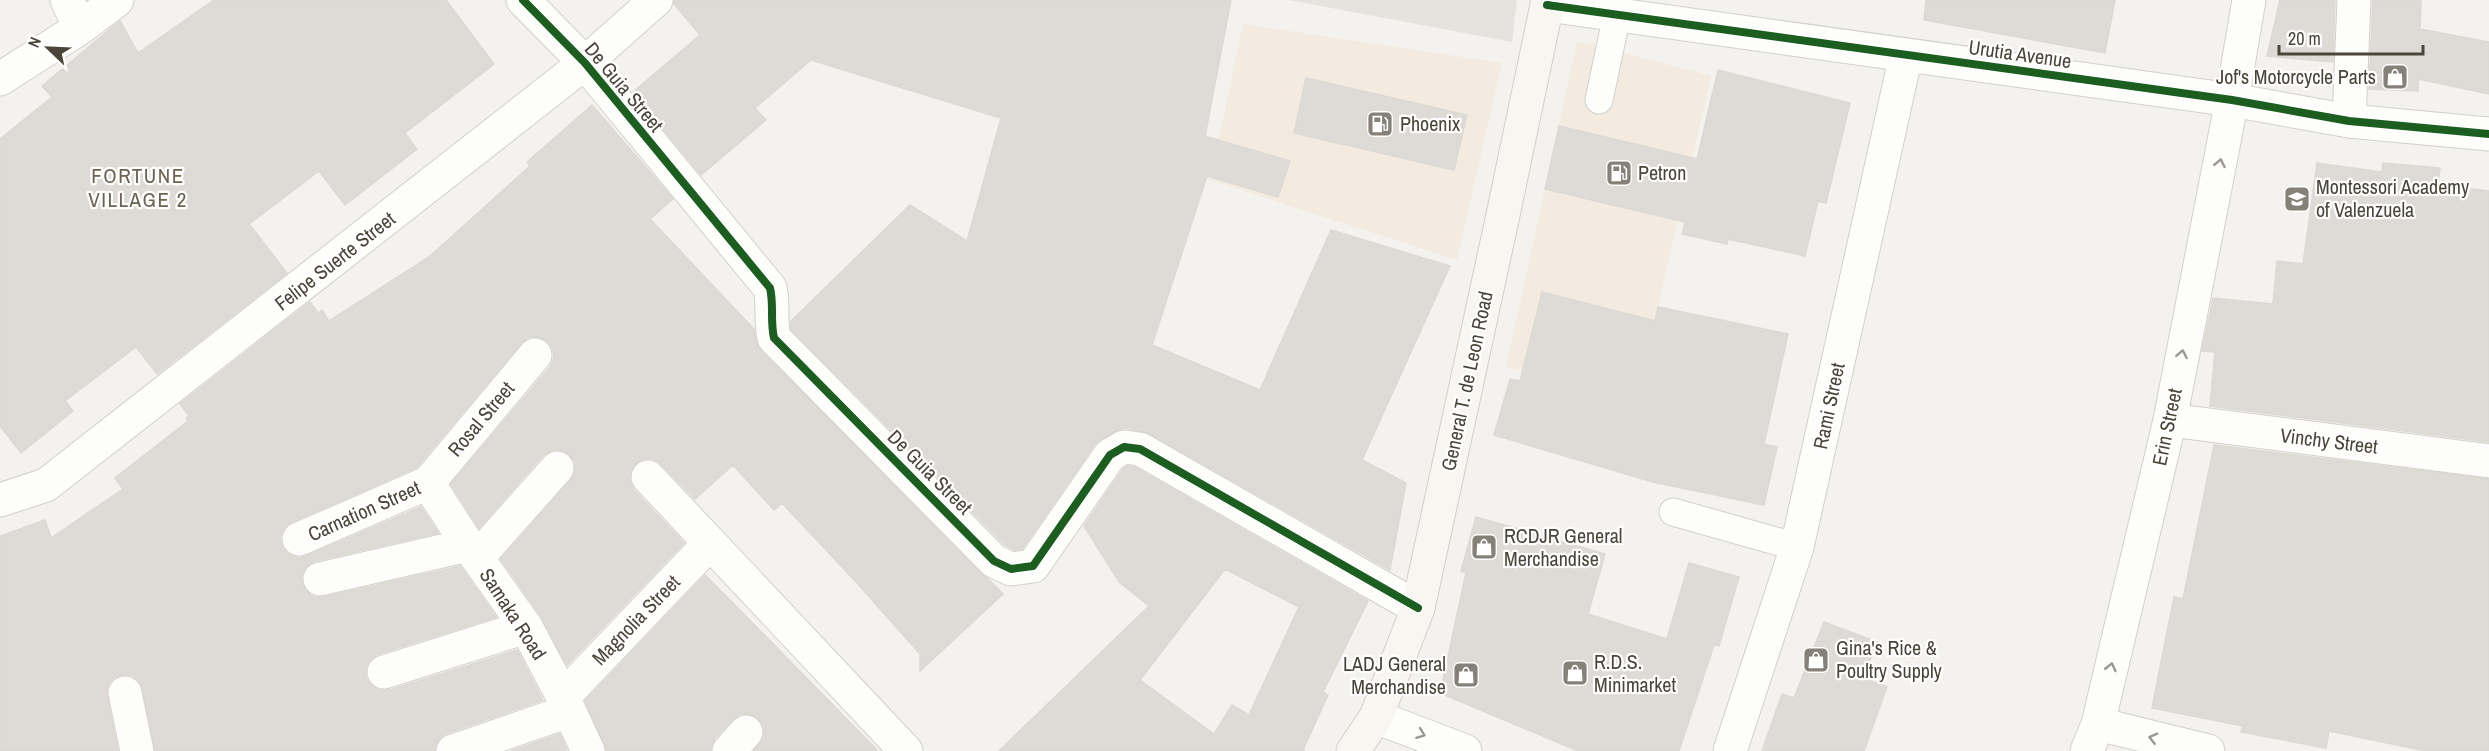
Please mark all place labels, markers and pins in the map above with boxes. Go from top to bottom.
shop icon: Jof's Motorcycle Parts [2380,62,2410,92]
place label: Jof's Motorcycle Parts [2216,63,2376,90]
fuel station icon: Phoenix [1365,109,1395,139]
place label: Phoenix [1400,110,1461,137]
fuel station icon: Petron [1604,158,1634,188]
place label: Petron [1638,159,1686,186]
place label: Montessori Academy of Valenzuela [2316,173,2470,223]
school or university icon: Montessori Academy of Valenzuela [2282,184,2312,214]
place label: RCDJR General Merchandise [1504,522,1622,572]
shop icon: RCDJR General Merchandise [1469,532,1499,562]
place label: Gina's Rice & Poultry Supply [1836,634,1943,684]
shop icon: Gina's Rice & Poultry Supply [1801,645,1831,675]
place label: R.D.S. Minimarket [1594,648,1676,698]
place label: LADJ General Merchandise [1343,650,1446,700]
shop icon: R.D.S. Minimarket [1560,658,1590,688]
shop icon: LADJ General Merchandise [1451,660,1481,690]

